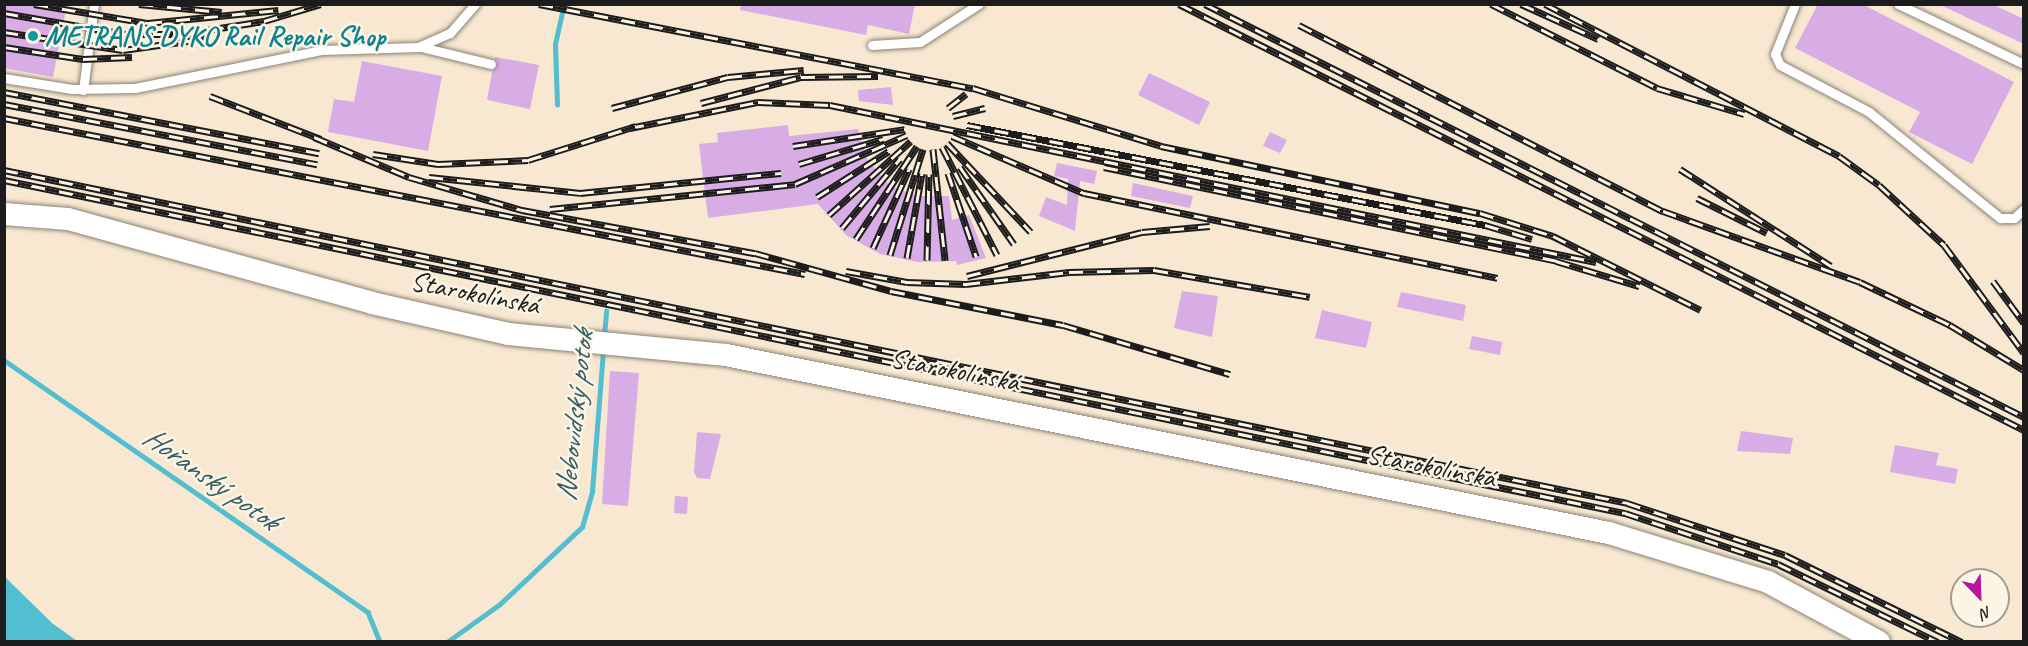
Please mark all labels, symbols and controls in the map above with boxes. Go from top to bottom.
place label: METRANS DYKO Rail Repair Shop [45,19,385,53]
marker: METRANS DYKO Rail Repair Shop [26,29,40,43]
street label: Starokolínská [408,264,542,322]
water label: Nebovidský potok [547,329,601,503]
street label: Starokolínská [888,341,1022,399]
water label: Hořanský potok [136,418,286,538]
street label: Starokolínská [1364,437,1498,495]
north arrow [1950,568,2010,628]
text: N [1978,602,1995,624]

